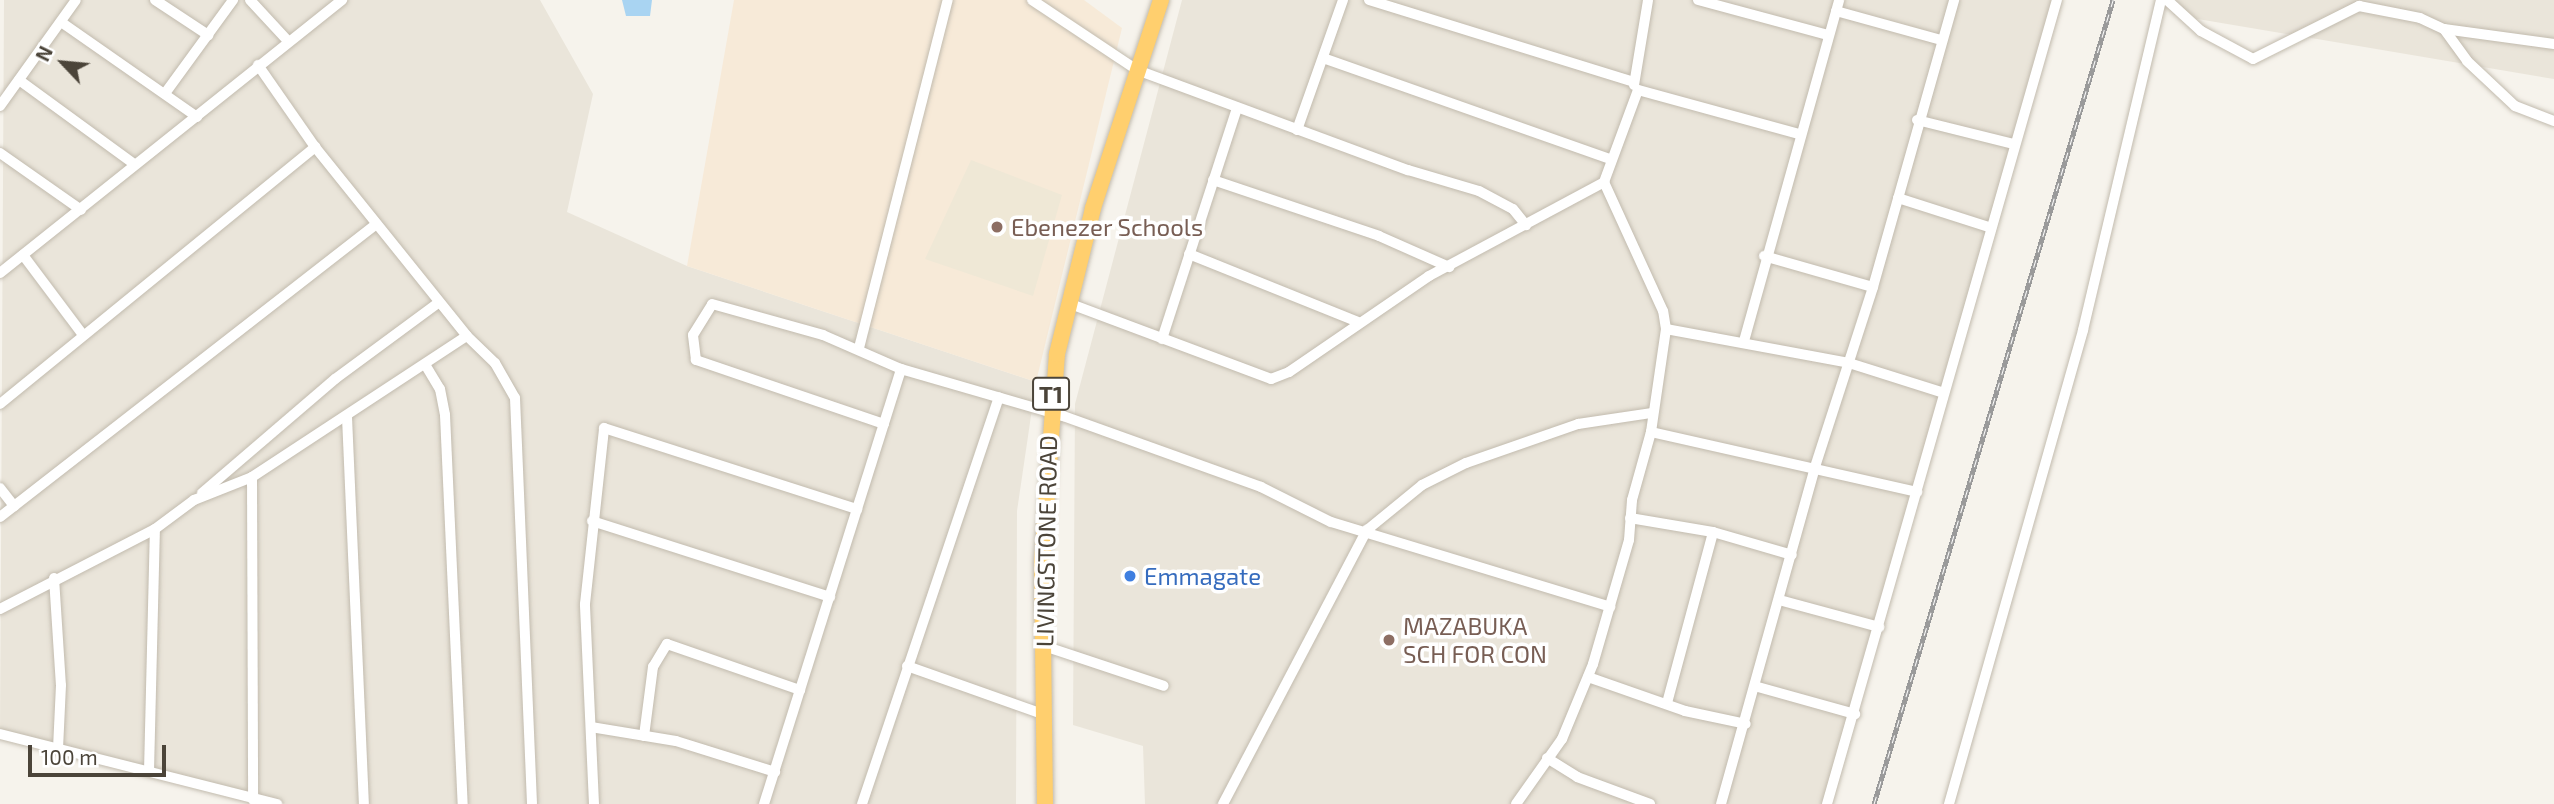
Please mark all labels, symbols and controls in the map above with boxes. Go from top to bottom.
north arrow [28,28,98,98]
text: N [30,42,57,65]
place label: Ebenezer Schools [1011,213,1204,241]
marker: Ebenezer Schools [989,219,1005,235]
road number: T1 [1032,374,1070,414]
street label: LIVINGSTONE ROAD [1030,435,1062,647]
place label: Emmagate [1144,562,1261,590]
marker: Emmagate [1122,568,1138,584]
place label: MAZABUKA SCH FOR CON [1403,612,1547,668]
marker: MAZABUKA SCH FOR CON [1381,632,1397,648]
scale bar [32,730,170,774]
text: 100 m [41,744,98,769]

